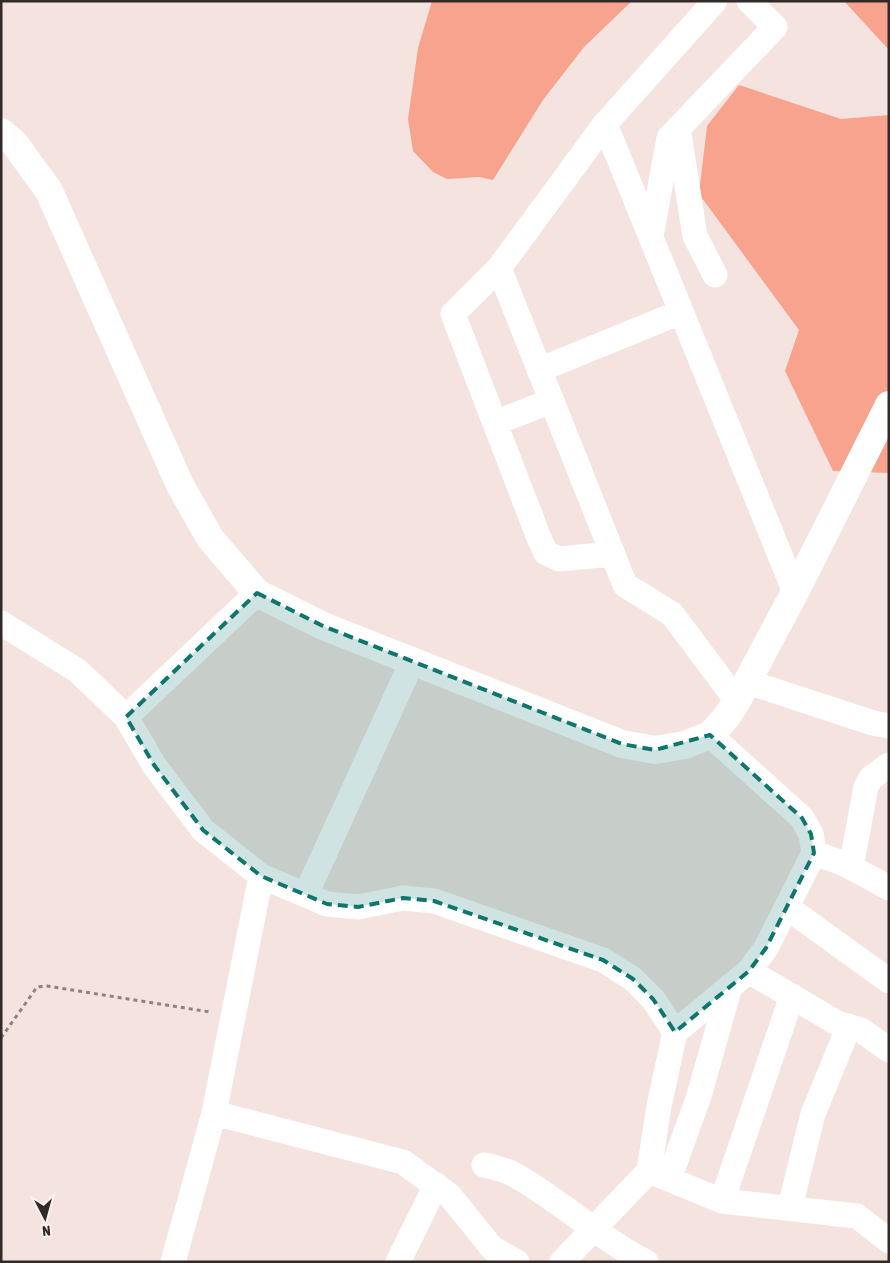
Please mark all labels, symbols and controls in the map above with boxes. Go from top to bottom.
north arrow [20,1193,70,1243]
text: N [41,1223,51,1239]

